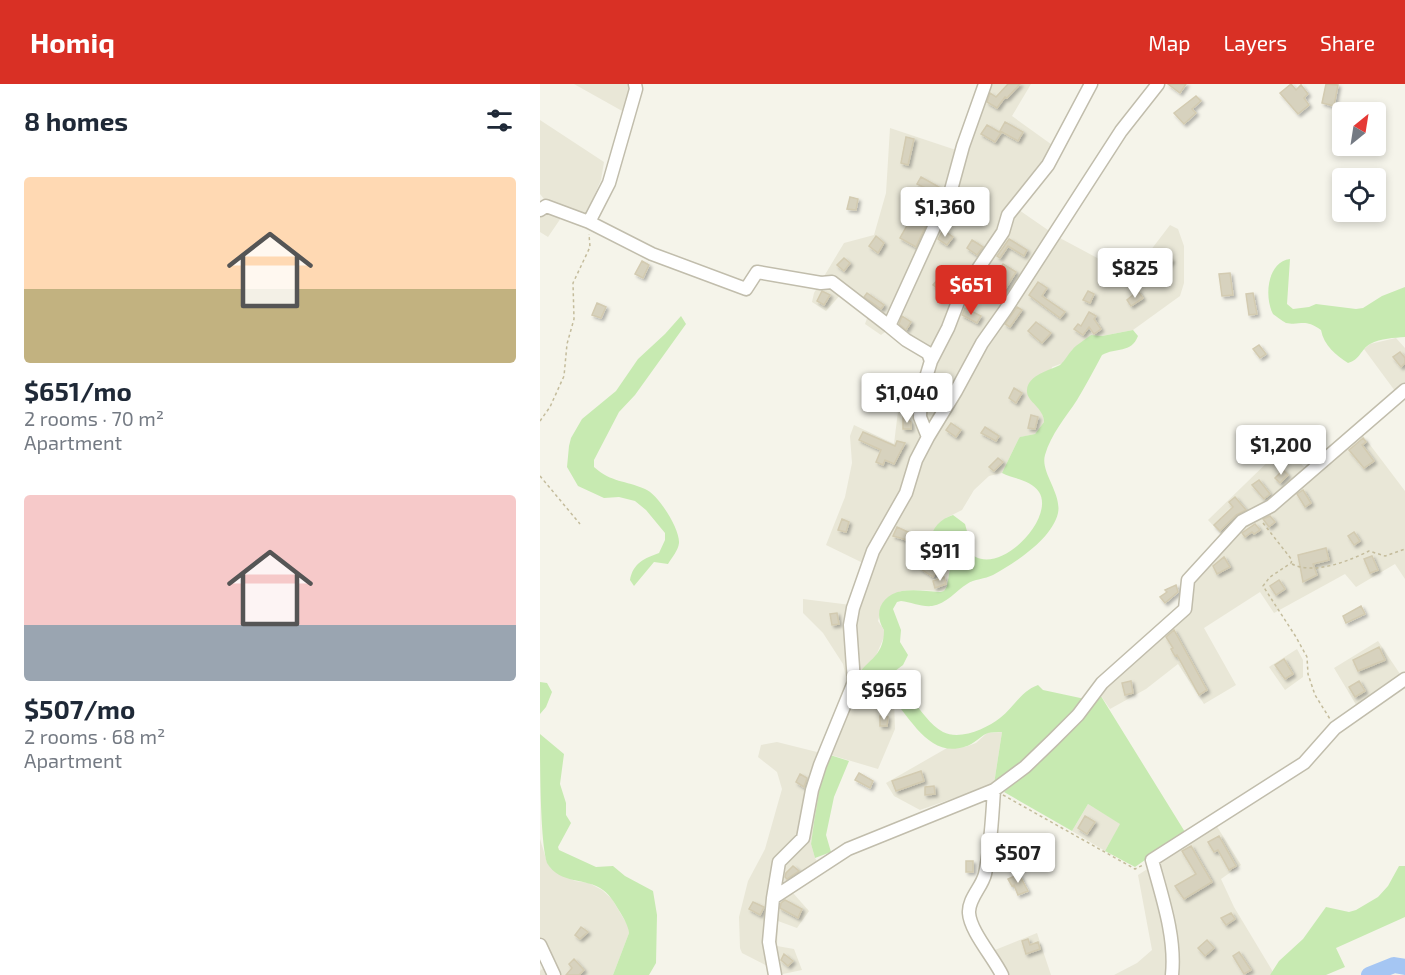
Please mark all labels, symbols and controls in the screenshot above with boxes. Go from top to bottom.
text: Homiq [30,25,115,59]
text: Map [1148,30,1190,55]
text: Layers [1223,30,1287,55]
text: Share [1320,30,1375,55]
north arrow [1332,102,1386,156]
map controls [1332,102,1386,222]
icon: filters [483,104,516,137]
text: 8 homes [24,105,128,136]
button: locate [1332,168,1386,222]
pin: $1,360 [896,187,994,238]
text: $1,360 [915,194,975,218]
icon: home [216,216,324,324]
pin: $825 [1099,248,1171,299]
text: $825 [1112,255,1158,279]
pin: $651 [935,265,1007,316]
text: $651 [949,272,993,296]
pin: $1,040 [858,373,956,424]
text: $651/mo [24,375,132,406]
text: $1,040 [875,380,939,404]
text: 2 rooms · 70 m² [24,406,164,430]
pin: $1,200 [1232,425,1330,476]
text: Apartment [24,430,122,454]
text: $1,200 [1250,432,1312,456]
pin: $911 [904,531,976,582]
icon: home [216,534,324,642]
text: $911 [920,538,960,562]
pin: $965 [848,670,920,721]
text: $965 [861,677,907,701]
text: $507/mo [24,693,135,724]
text: 2 rooms · 68 m² [24,724,165,748]
text: Apartment [24,748,122,772]
pin: $507 [982,833,1054,884]
text: $507 [995,840,1041,864]

